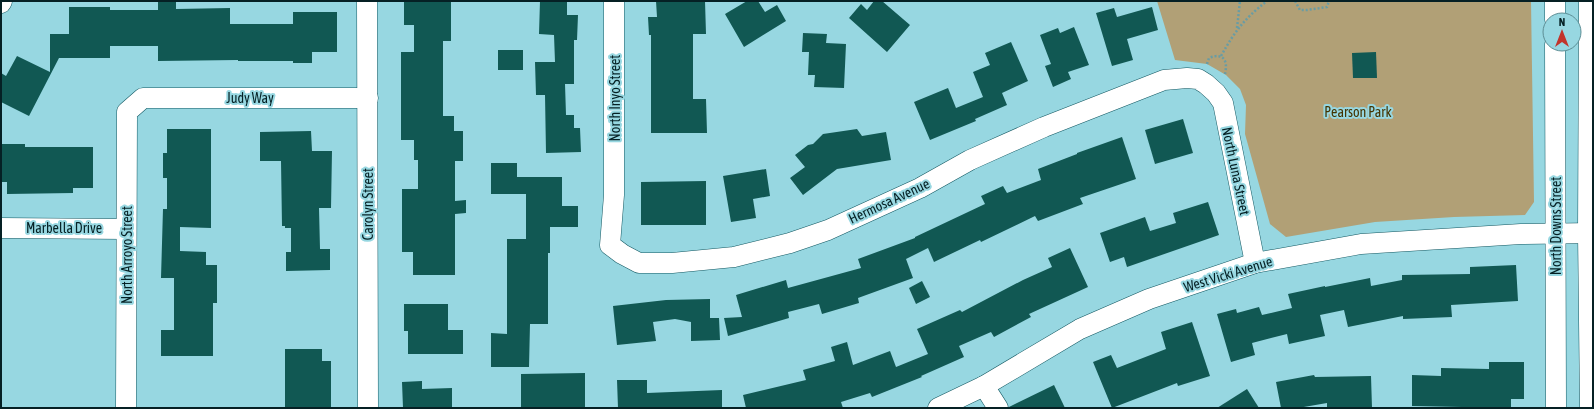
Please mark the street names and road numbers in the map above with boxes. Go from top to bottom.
street label: North Inyo Street [607,55,623,141]
street label: Judy Way [226,90,274,106]
street label: North Luna Street [1219,125,1253,217]
street label: Carolyn Street [360,168,376,240]
street label: Hermosa Avenue [846,175,932,227]
street label: North Downs Street [1548,177,1564,275]
street label: North Arroyo Street [119,206,135,304]
street label: Marbella Drive [26,220,102,236]
street label: West Vicki Avenue [1182,253,1274,295]

